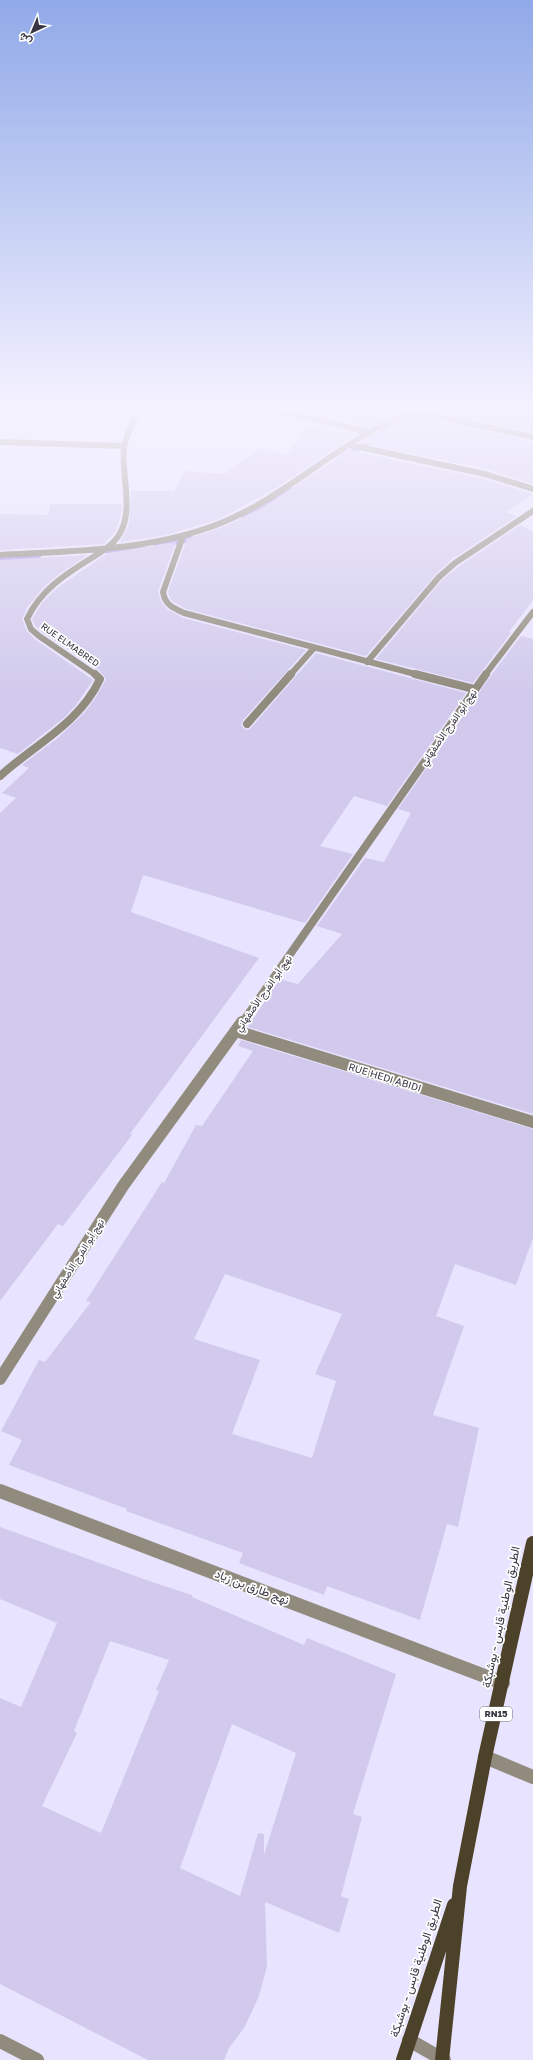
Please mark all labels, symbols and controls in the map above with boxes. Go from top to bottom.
north arrow [12,12,52,52]
text: ش [15,30,35,49]
street label: RUE ELMABRED [39,620,102,669]
street label: نهج أبو الفرج الأصفهاني [417,686,482,769]
street label: نهج أبو الفرج الأصفهاني [232,952,297,1035]
street label: RUE HEDI ABIDI [347,1060,423,1094]
street label: نهج أبو الفرج الأصفهاني [48,1216,109,1301]
street label: الطريق الوطنية قابس - بوشبكة [478,1545,524,1689]
street label: نهج طارق بن زياد [212,1565,292,1609]
road number: RN15 [480,1707,512,1721]
street label: الطريق الوطنية قابس - بوشبكة [386,1897,446,2039]

